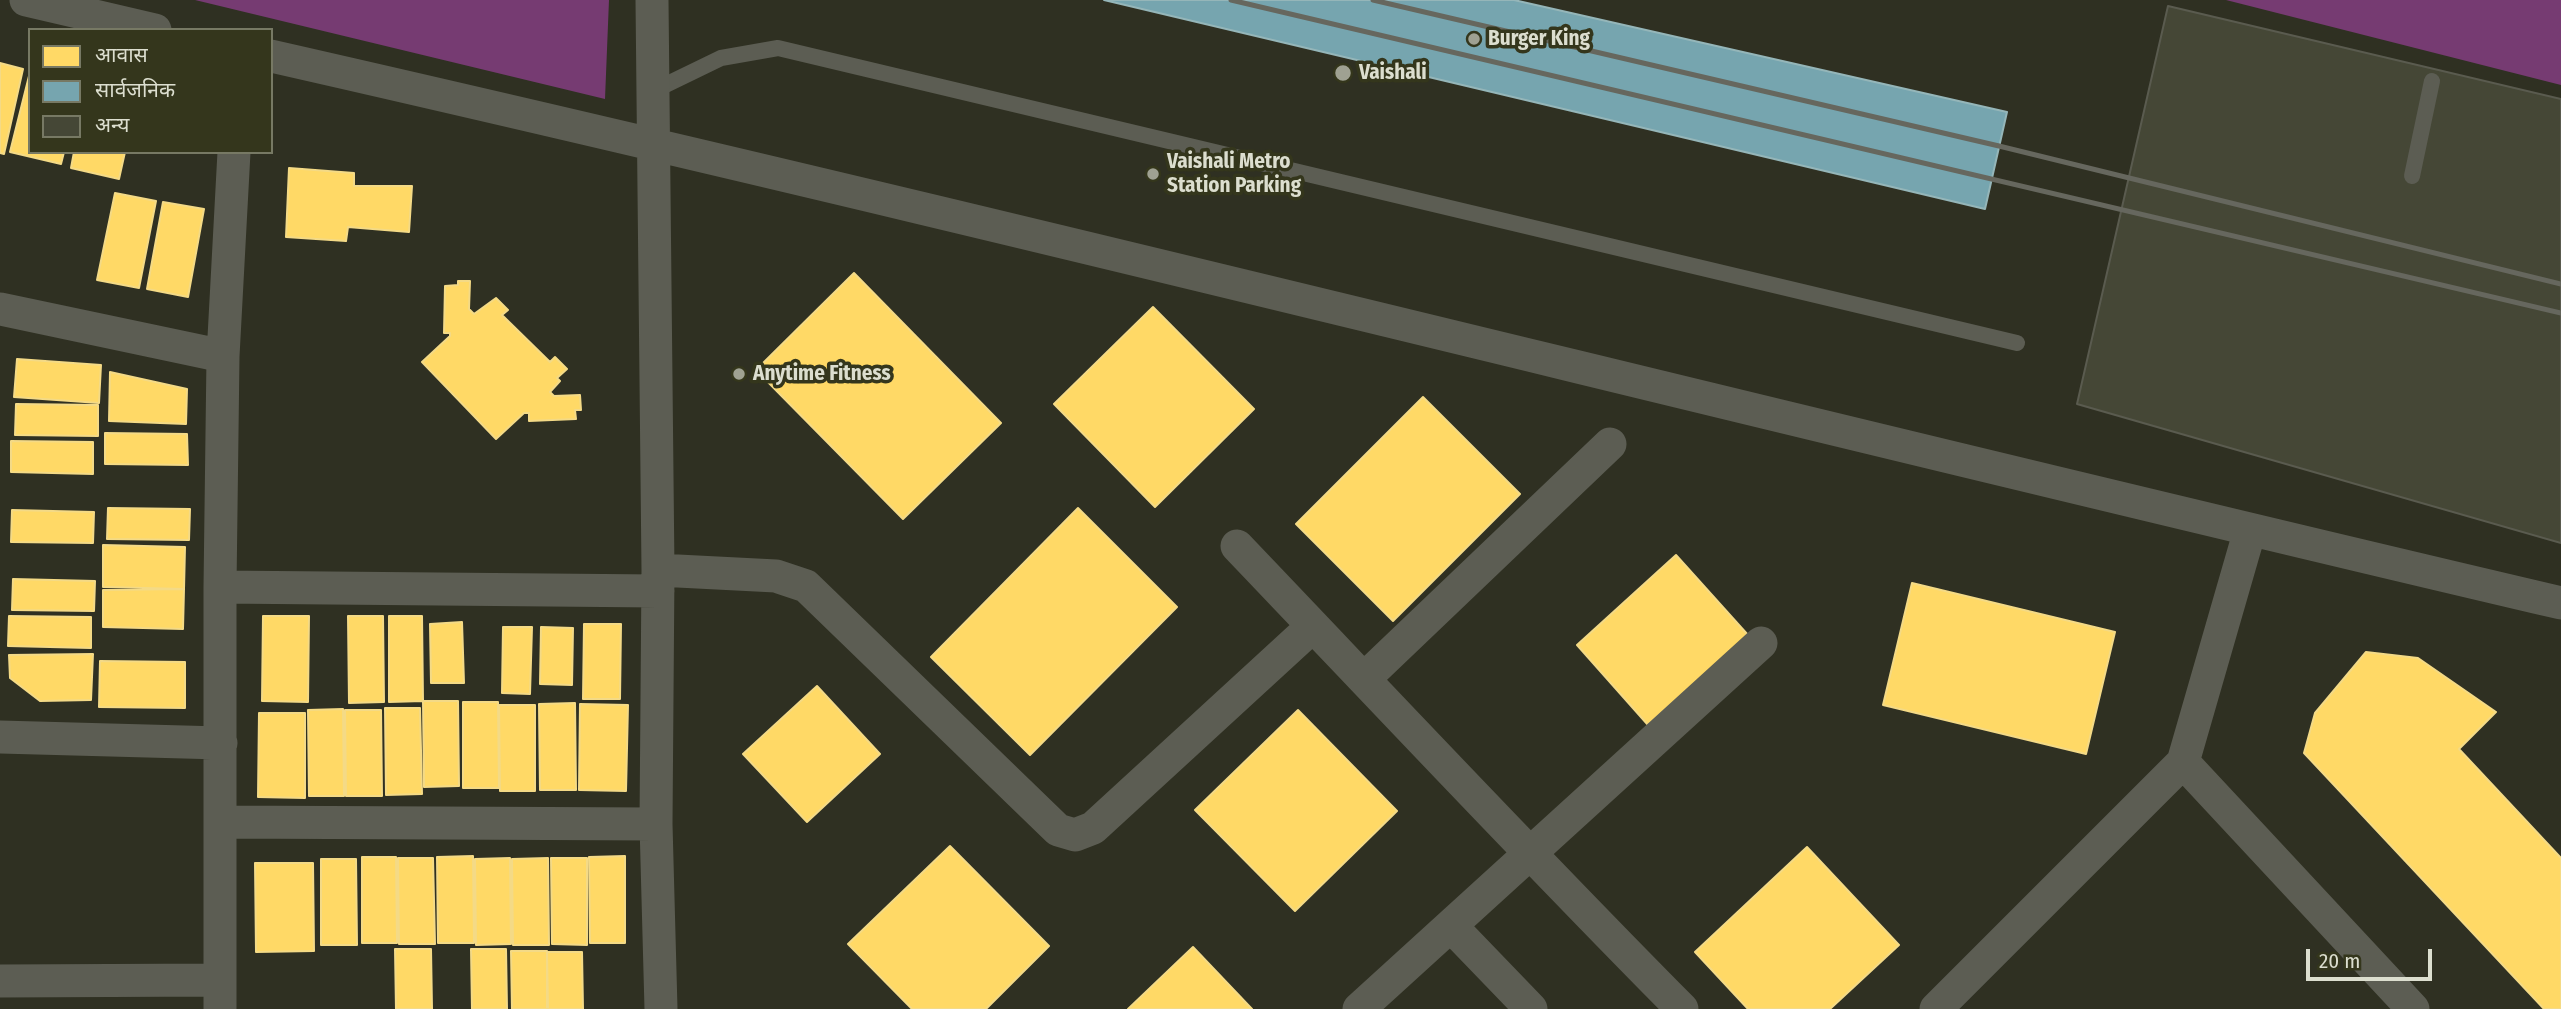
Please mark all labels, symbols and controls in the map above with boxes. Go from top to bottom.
place label: Burger King [1488,26,1590,52]
legend [28,28,273,154]
marker: Burger King [1466,31,1482,47]
text: आवास [95,42,148,68]
place label: Vaishali [1359,60,1427,86]
marker: Vaishali [1333,63,1353,83]
text: सार्वजनिक [95,77,175,103]
text: अन्य [95,112,129,138]
place label: Vaishali Metro Station Parking [1167,149,1301,199]
marker: Vaishali Metro Station Parking [1145,166,1161,182]
place label: Anytime Fitness [753,361,891,387]
marker: Anytime Fitness [731,366,747,382]
scale bar [2309,936,2435,980]
text: 20 m [2319,948,2360,974]

